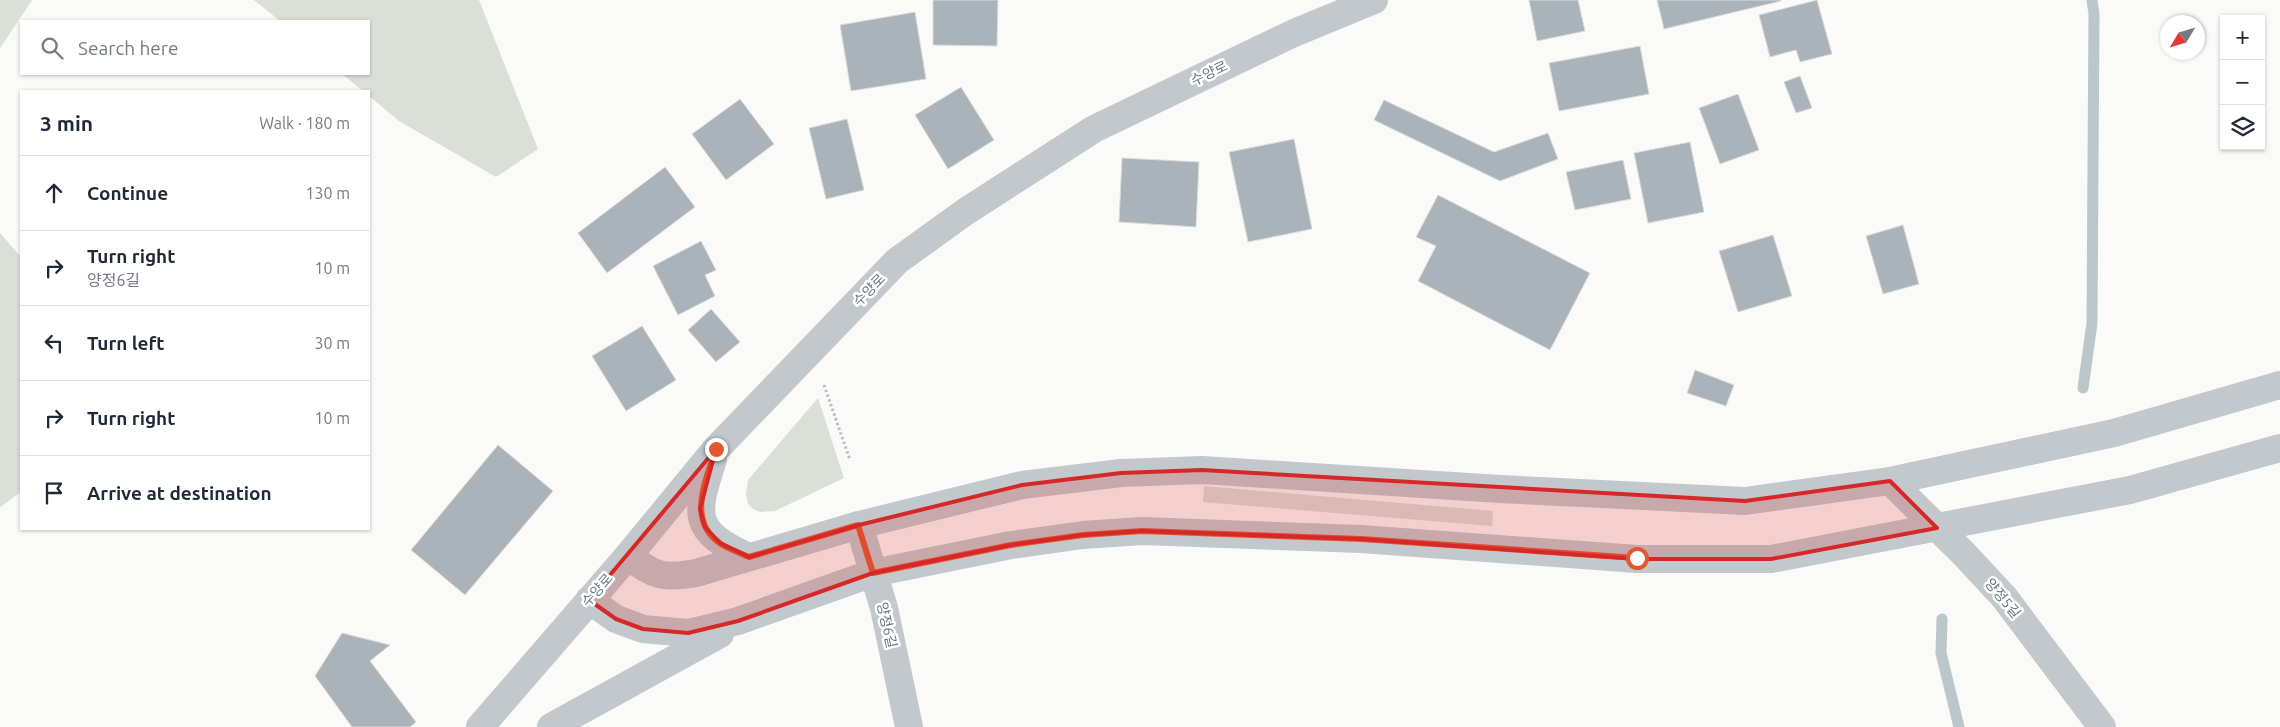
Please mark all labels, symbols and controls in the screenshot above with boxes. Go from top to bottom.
north arrow [2160,15,2205,60]
map controls [2220,15,2265,150]
button: + [2220,15,2265,60]
search box [20,20,370,75]
icon: search [38,34,66,62]
text: Search here [78,37,178,59]
street label: 수양로 [1188,57,1230,89]
button: − [2220,60,2265,105]
button: layers [2220,105,2265,150]
text: 3 min [40,111,93,135]
text: Walk · 180 m [259,114,350,132]
icon: ahead [40,179,68,207]
text: Continue [87,182,168,204]
text: 130 m [305,184,350,202]
text: Turn right [87,245,175,267]
icon: right [40,254,68,282]
text: 10 m [314,259,350,277]
street label: 수양로 [850,270,888,309]
text: 양정6길 [87,271,140,289]
icon: left [40,329,68,357]
text: Turn left [87,332,165,354]
text: 30 m [314,334,350,352]
icon: right [40,404,68,432]
text: Turn right [87,407,175,429]
text: 10 m [314,409,350,427]
route end [705,438,728,461]
icon: arrive [40,479,68,507]
text: Arrive at destination [87,482,272,504]
route start [1626,547,1649,570]
street label: 수양로 [578,570,616,610]
street label: 양정5길 [1982,575,2024,621]
street label: 양정6길 [874,601,900,649]

